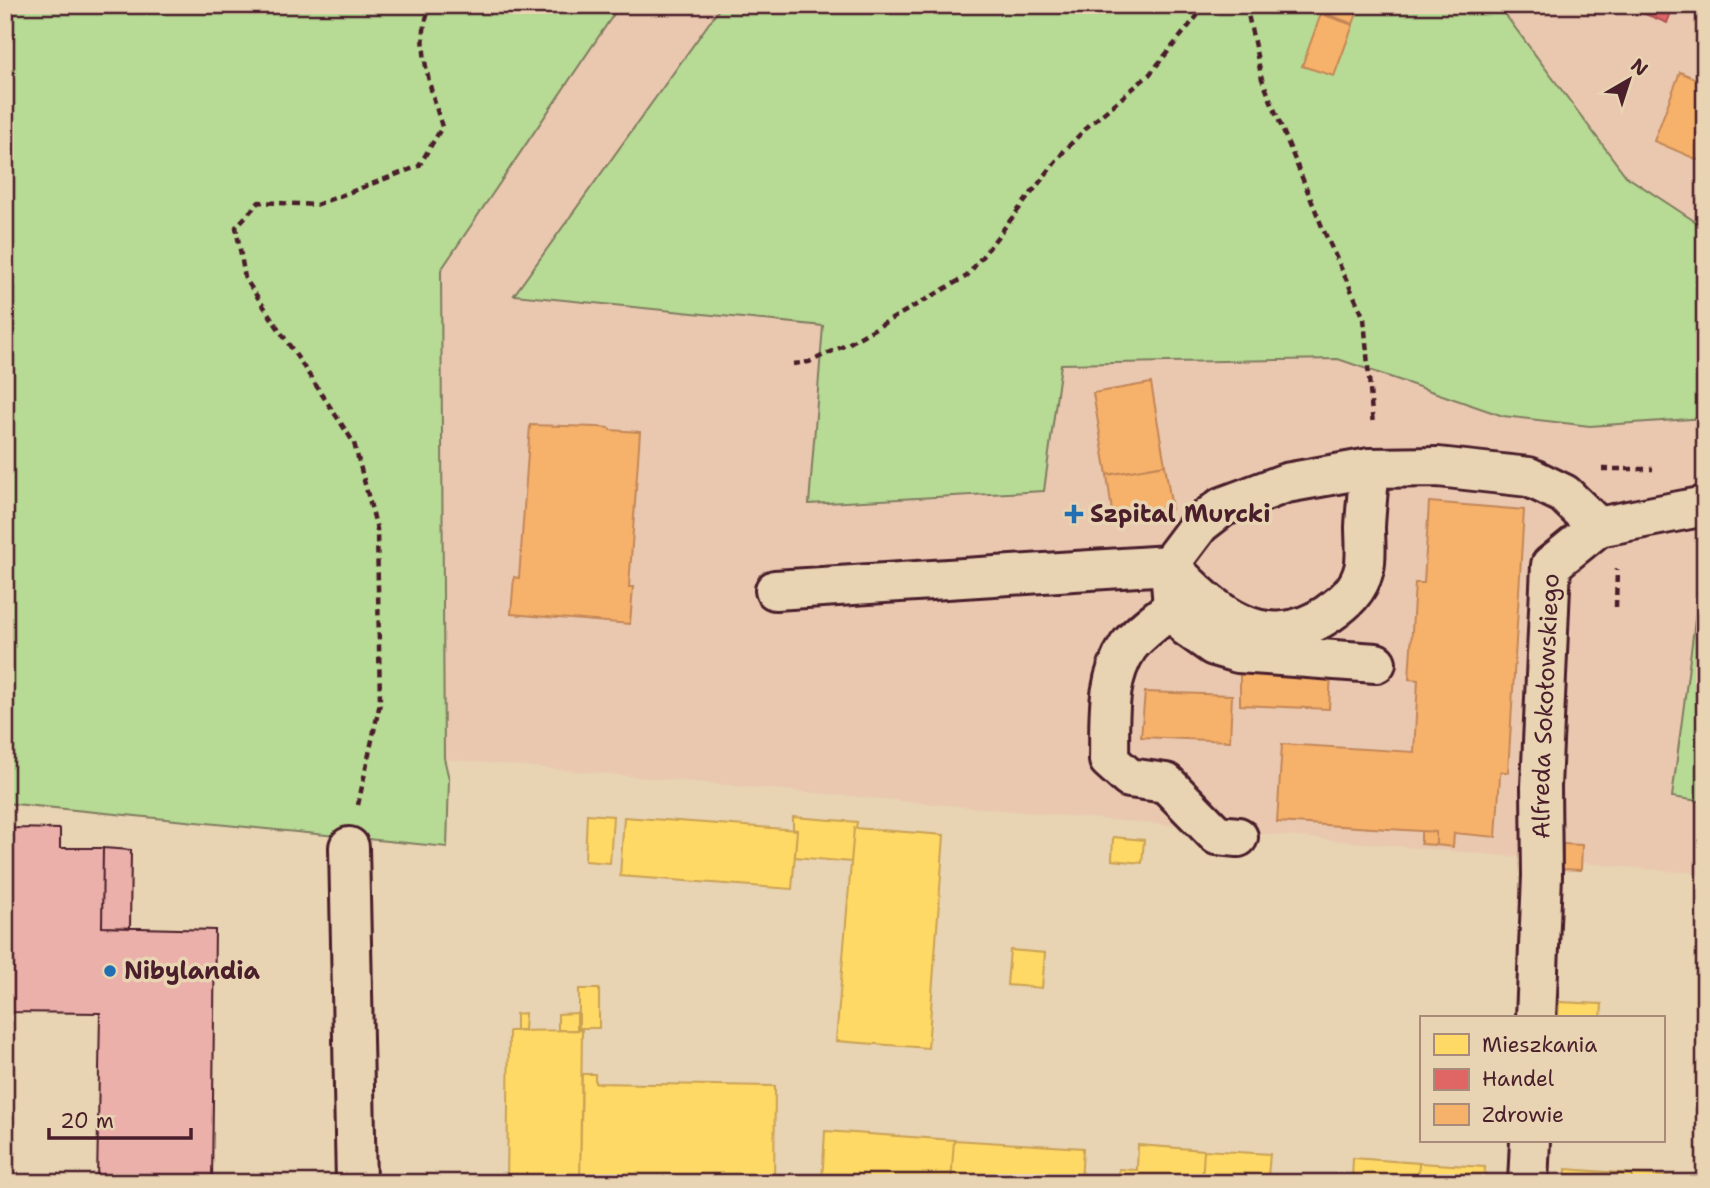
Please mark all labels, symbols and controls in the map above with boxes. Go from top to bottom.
north arrow [1594,46,1664,116]
text: N [1626,53,1653,82]
place label: Szpital Murcki [1090,498,1271,530]
marker: Szpital Murcki [1064,504,1084,524]
street label: Alfreda Sokołowskiego [1525,573,1567,839]
place label: Nibylandia [124,955,261,987]
marker: Nibylandia [102,963,118,979]
legend [1420,1016,1664,1142]
text: Mieszkania [1482,1031,1597,1059]
text: Handel [1482,1065,1555,1093]
scale bar [49,1097,191,1141]
text: Zdrowie [1482,1101,1564,1129]
text: 20 m [60,1107,114,1135]

